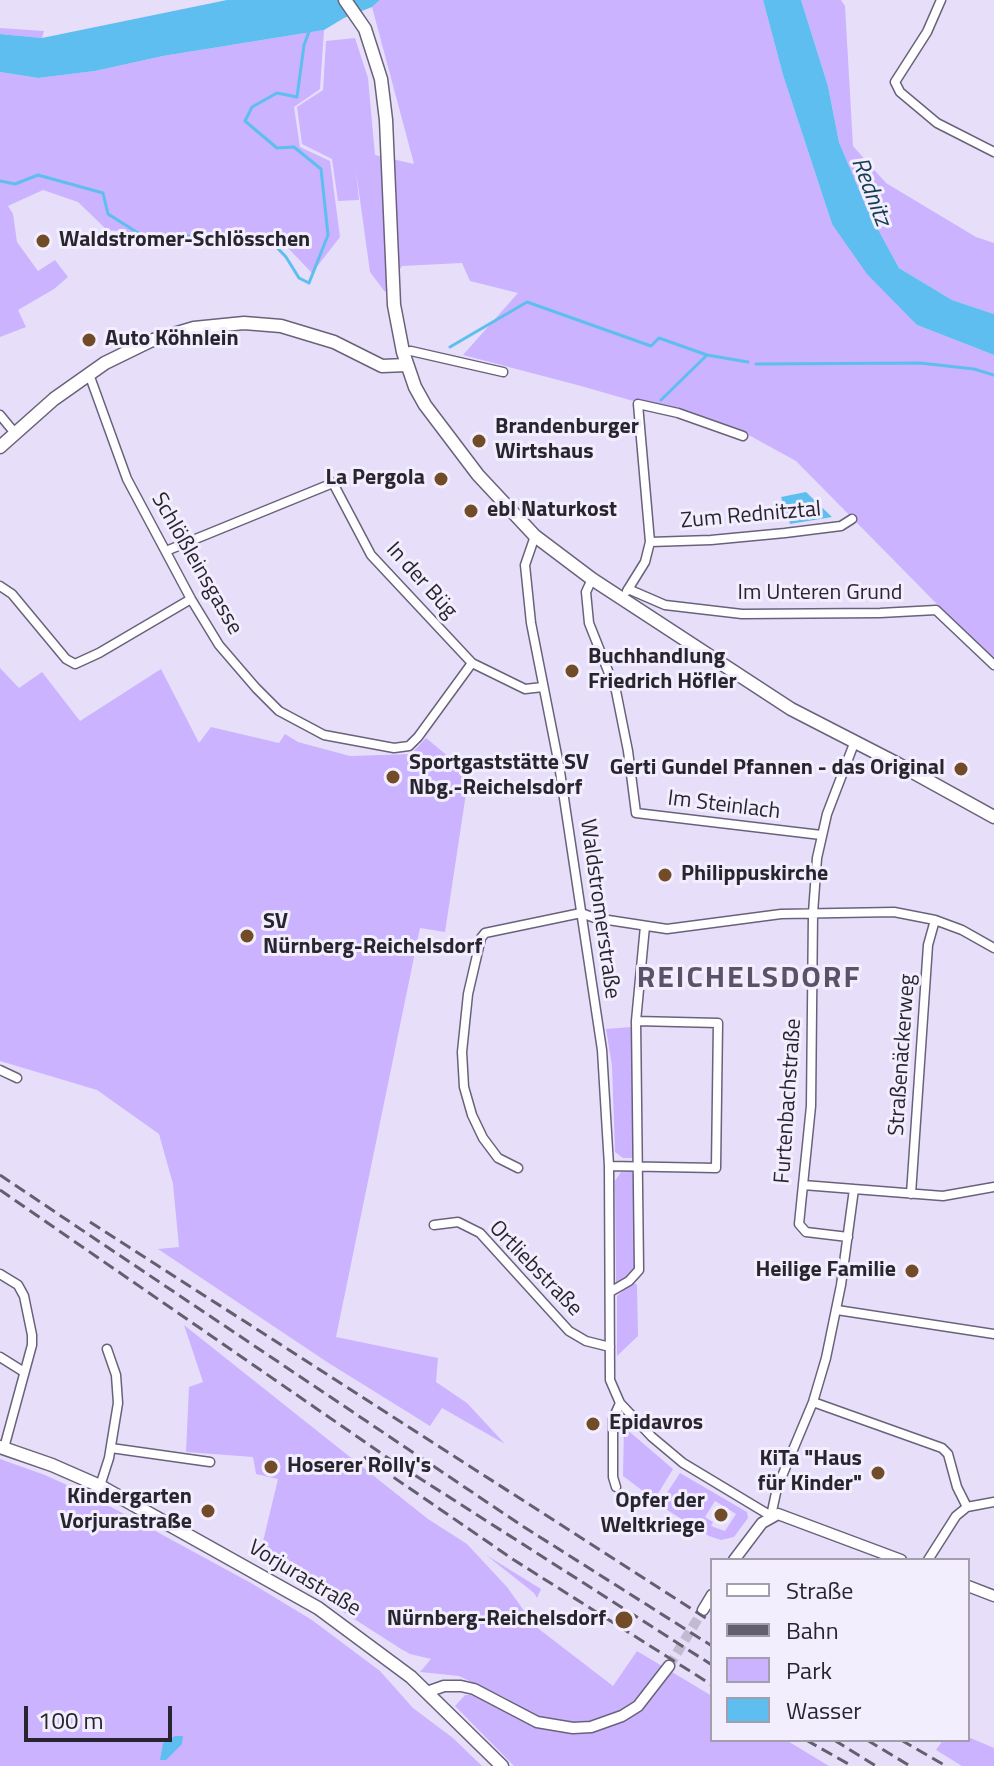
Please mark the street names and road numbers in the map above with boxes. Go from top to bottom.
street label: Schlößleinsgasse [145,488,247,640]
street label: Zum Rednitztal [680,497,822,535]
street label: In der Büg [380,537,462,625]
street label: Im Unteren Grund [738,581,902,607]
street label: Im Steinlach [666,786,782,826]
street label: Waldstromerstraße [573,817,625,1001]
street label: Straßenäckerweg [884,973,922,1137]
street label: Furtenbachstraße [770,1018,808,1184]
street label: Ortliebstraße [483,1216,587,1322]
street label: Vorjurastraße [243,1535,365,1623]

